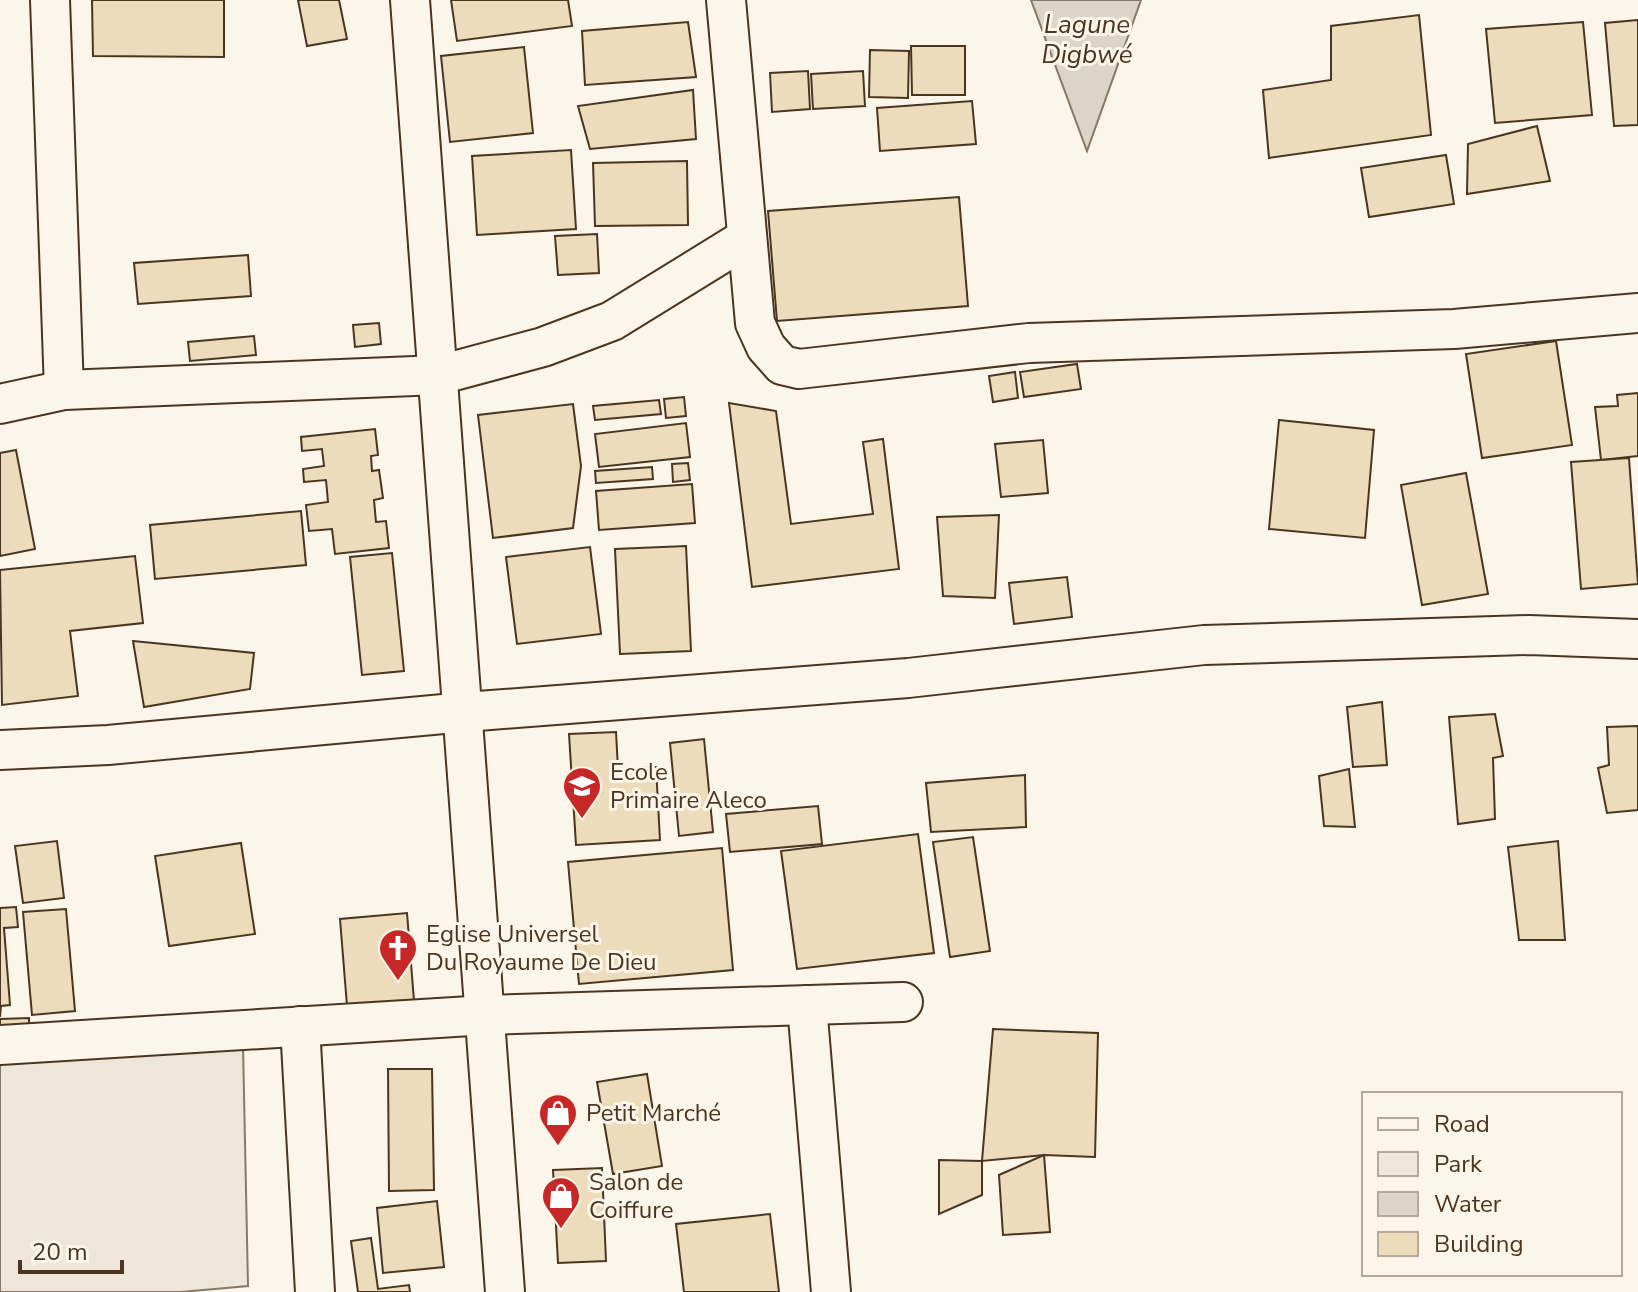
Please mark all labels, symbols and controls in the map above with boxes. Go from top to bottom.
water label: Lagune Digbwé [1041,7,1133,72]
place label: Ecole Primaire Aleco [610,756,767,816]
school or university icon: Ecole Primaire Aleco [561,765,603,820]
place label: Eglise Universel Du Royaume De Dieu [426,918,657,978]
church icon: Eglise Universel Du Royaume De Dieu [377,927,419,982]
shop icon: Petit Marché [537,1092,579,1147]
legend [1362,1092,1622,1276]
place label: Petit Marché [586,1097,721,1129]
text: Road [1434,1108,1490,1140]
text: Park [1434,1148,1483,1180]
place label: Salon de Coiffure [589,1166,683,1226]
shop icon: Salon de Coiffure [540,1175,582,1230]
text: Water [1434,1188,1502,1220]
scale bar [20,1224,122,1274]
text: Building [1434,1228,1524,1260]
text: 20 m [32,1236,88,1268]

